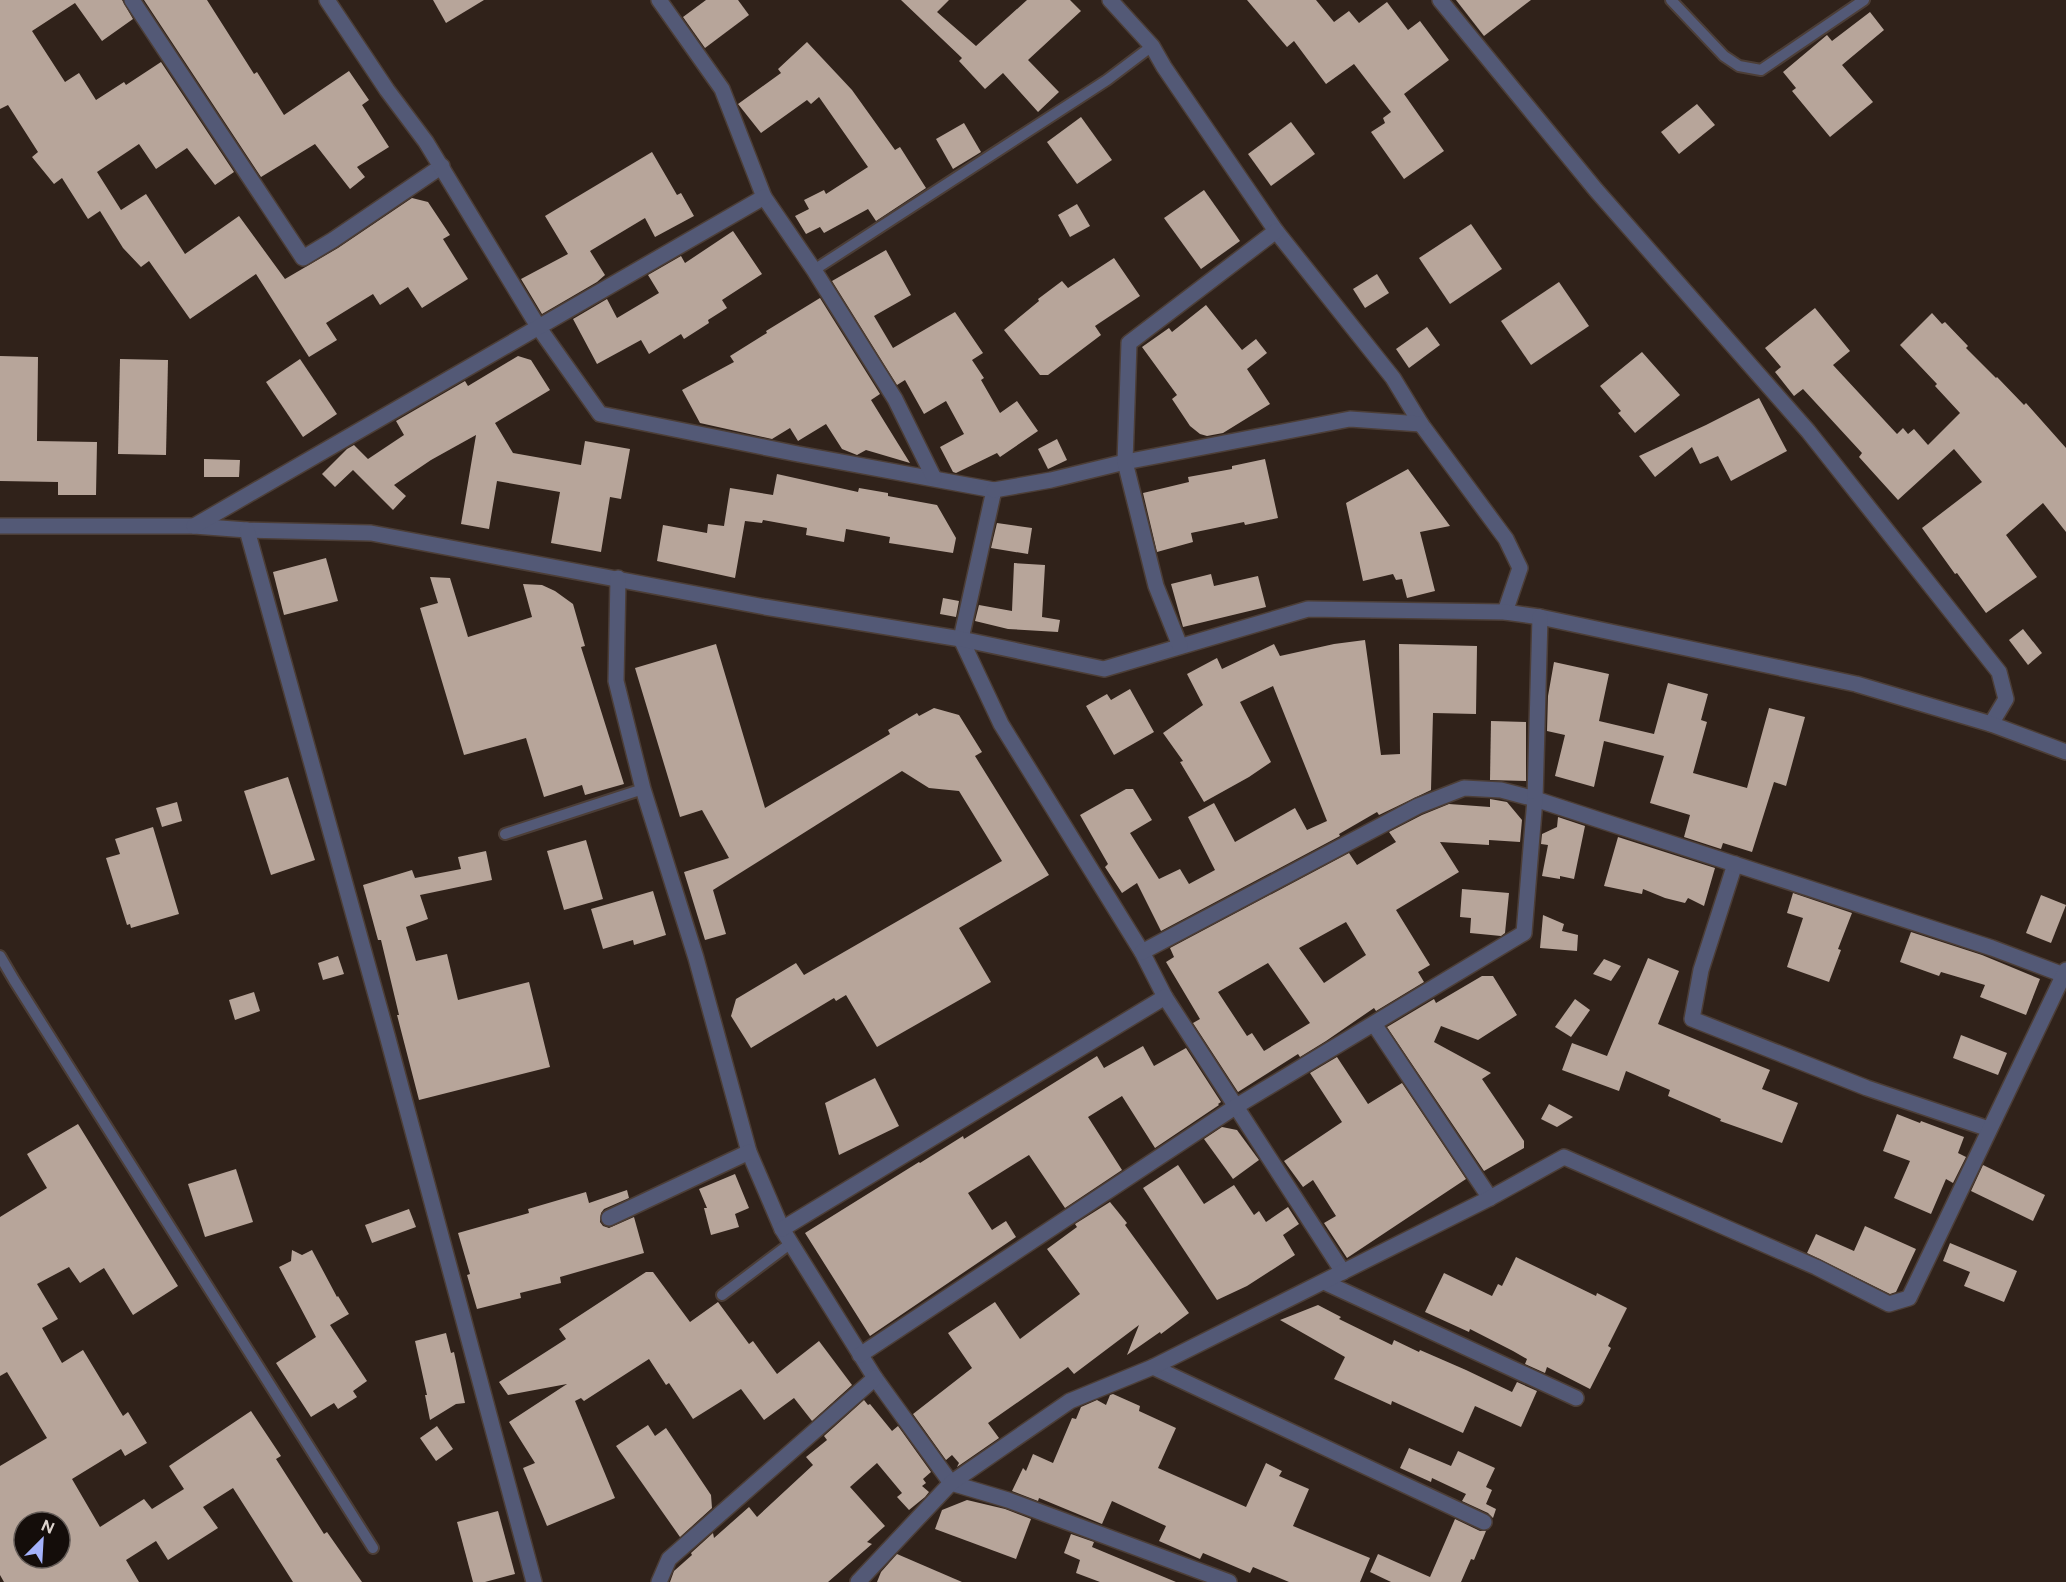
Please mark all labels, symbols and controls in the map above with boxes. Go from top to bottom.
north arrow [12,1510,72,1570]
text: N [38,1516,57,1538]

